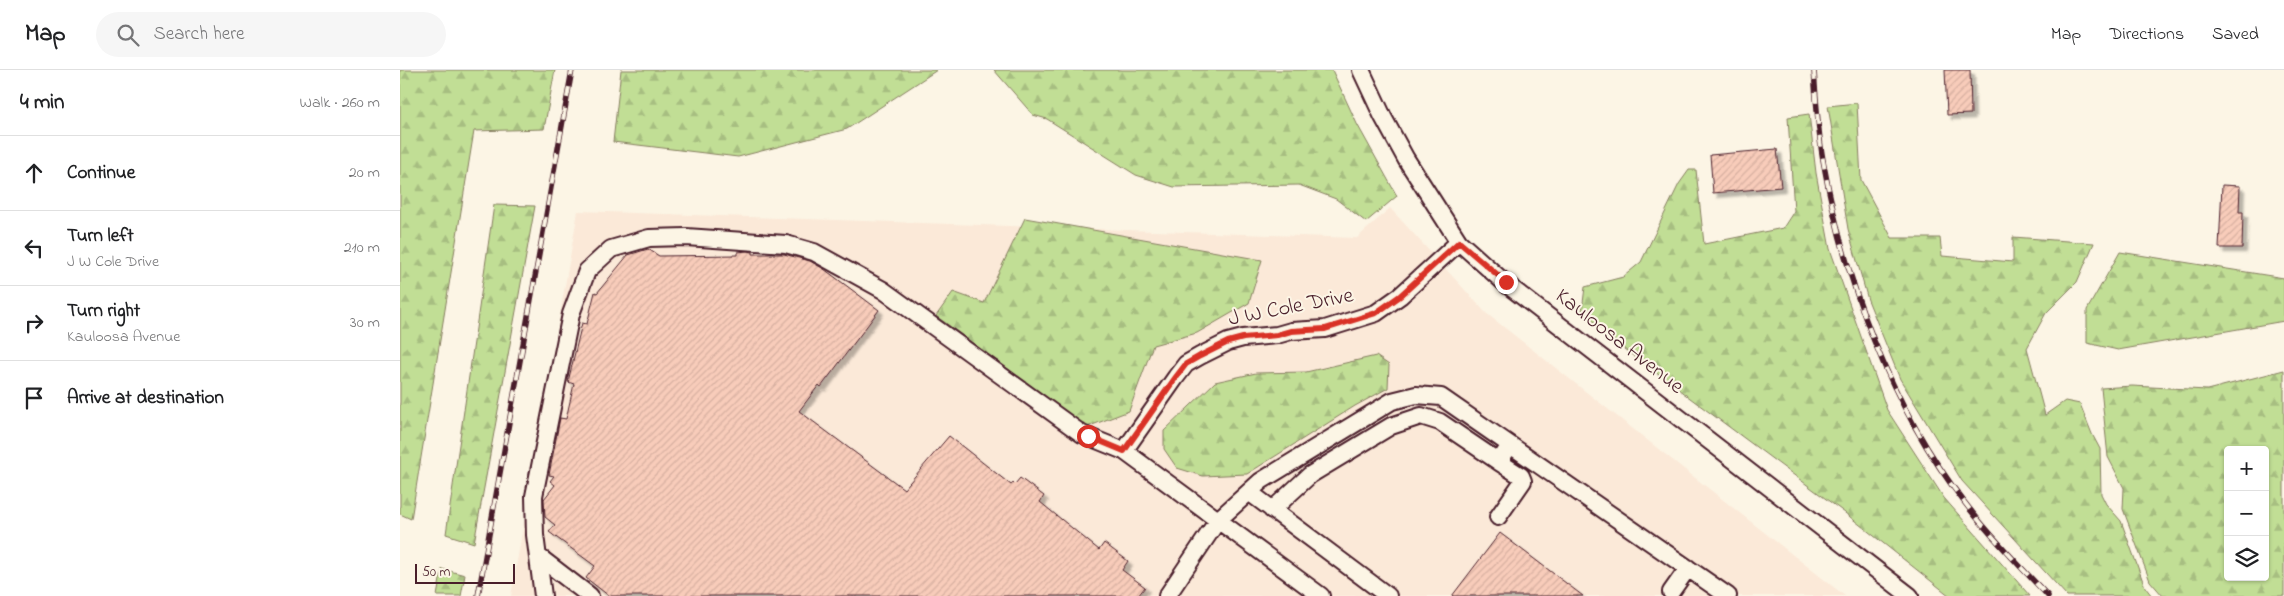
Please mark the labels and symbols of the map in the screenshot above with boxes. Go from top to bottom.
route end [1495,271,1518,294]
street label: J W Cole Drive [1226,280,1356,336]
street label: Kauloosa Avenue [1548,281,1690,403]
route start [1077,425,1100,448]
scale bar [415,561,515,584]

